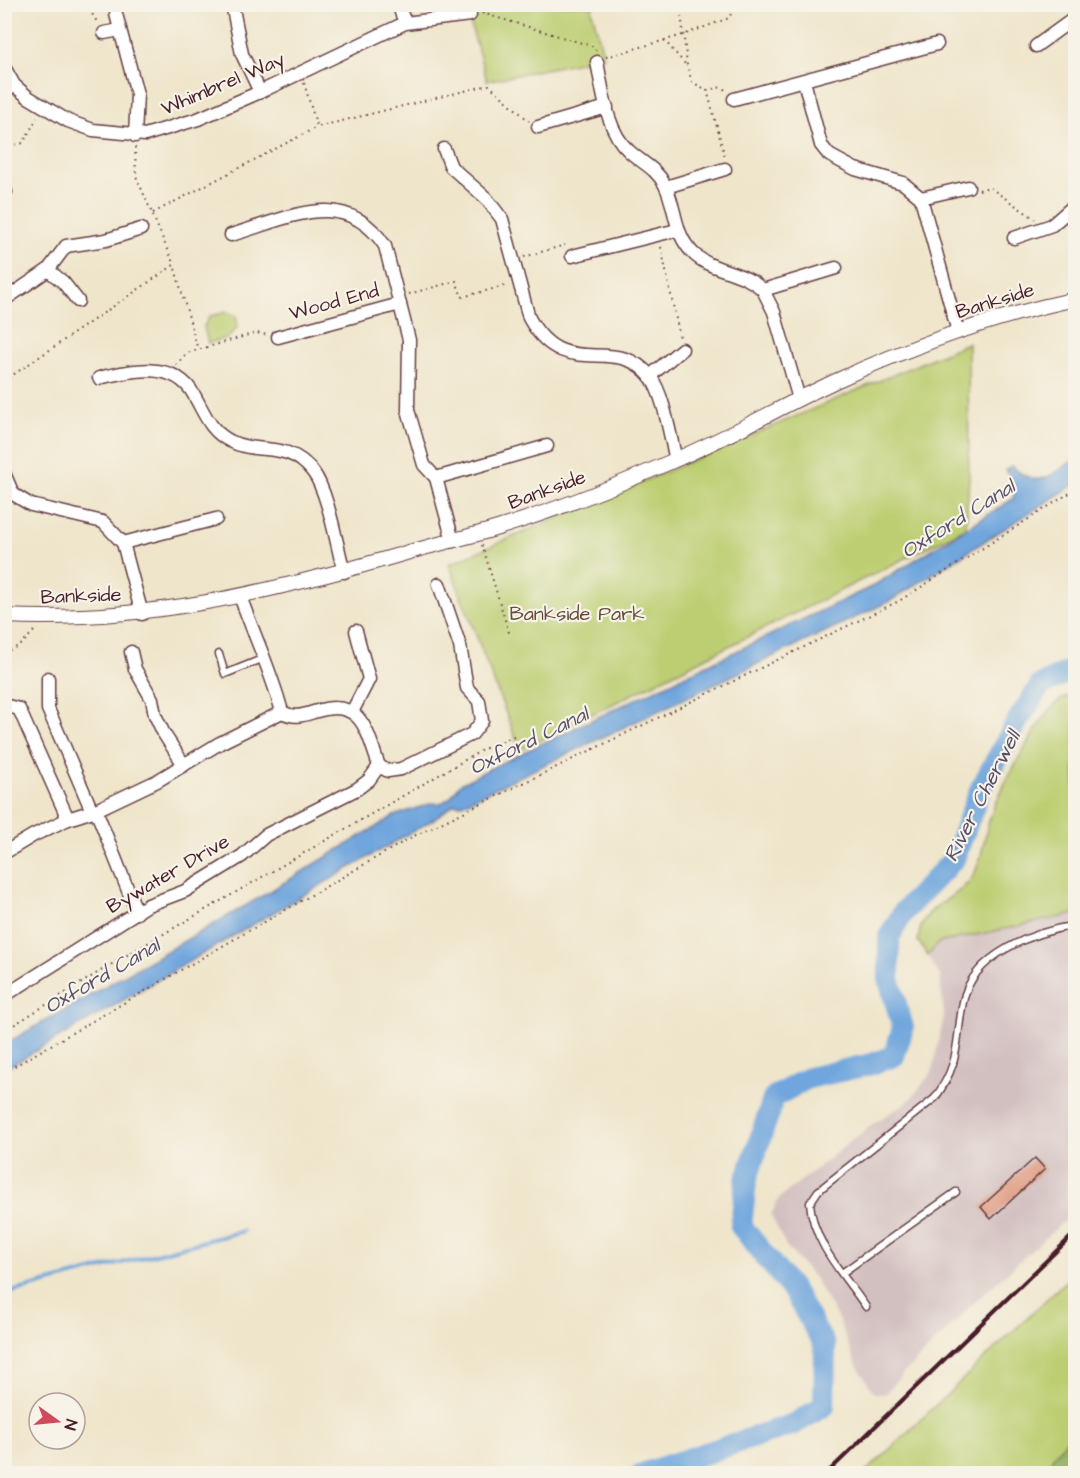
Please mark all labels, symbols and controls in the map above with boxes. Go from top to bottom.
street label: Whimbrel Way [157,45,289,124]
street label: Bankside [952,276,1038,326]
street label: Wood End [286,277,382,327]
street label: Bankside [504,463,590,517]
water label: Oxford Canal [896,471,1023,565]
street label: Bankside [40,581,122,611]
park label: Bankside Park [509,600,645,628]
water label: Oxford Canal [465,699,596,782]
water label: River Cherwell [936,723,1029,867]
street label: Bywater Drive [101,827,235,921]
water label: Oxford Canal [39,930,167,1021]
north arrow [27,1391,87,1451]
text: N [59,1417,82,1432]

